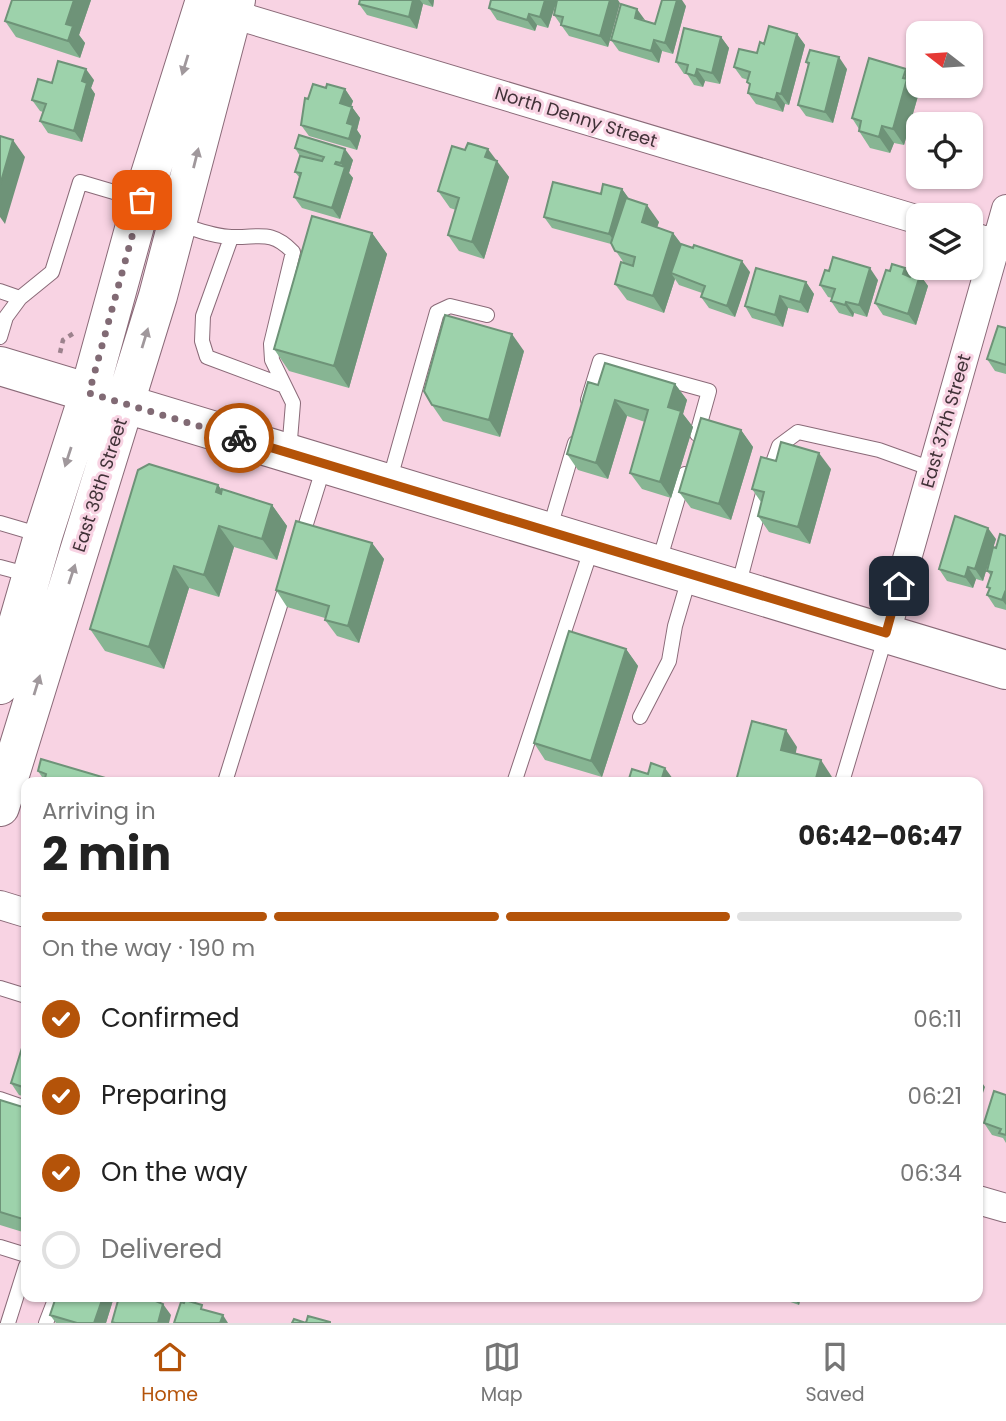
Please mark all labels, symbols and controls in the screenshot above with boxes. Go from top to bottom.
north arrow [906,21,984,98]
map controls [906,21,983,280]
one-way arrow [179,55,189,76]
street label: North Denny Street [492,80,660,153]
button: locate [906,112,983,189]
one-way arrow [191,147,202,169]
pin [112,170,172,230]
icon: bag [123,181,161,219]
button: layers [906,203,983,280]
one-way arrow [141,327,151,348]
street label: East 37th Street [914,351,977,491]
courier [204,403,274,473]
street label: East 38th Street [66,415,133,555]
icon: bike [220,419,258,457]
one-way arrow [63,447,73,468]
pin [869,556,929,616]
one-way arrow [67,563,77,584]
icon: home [880,567,918,605]
one-way arrow [32,675,42,696]
text: Arriving in [42,795,156,827]
text: 06:42–06:47 [798,818,962,854]
text: 2 min [42,822,171,886]
text: On the way · 190 m [42,932,255,964]
icon: check [42,1000,80,1038]
text: Confirmed [101,1000,239,1036]
text: 06:11 [913,1003,962,1035]
icon: check [42,1077,80,1115]
text: Preparing [101,1077,227,1113]
text: 06:21 [907,1080,962,1112]
icon: check [42,1154,80,1192]
text: On the way [101,1154,248,1190]
text: 06:34 [900,1157,962,1189]
text: Delivered [101,1231,222,1267]
tab: Home [141,1338,198,1409]
tab: Map [481,1338,523,1409]
tab: Saved [805,1338,865,1409]

